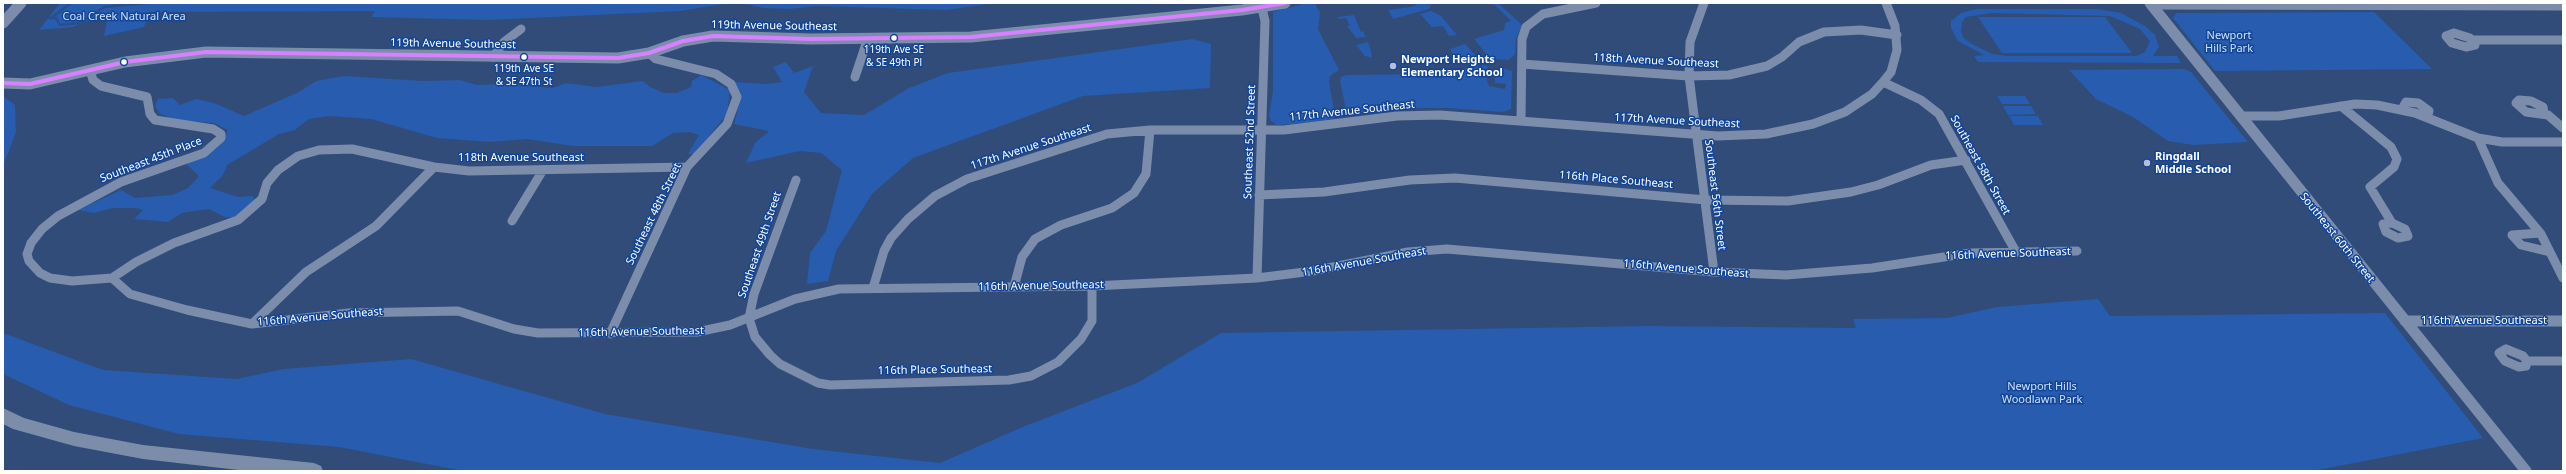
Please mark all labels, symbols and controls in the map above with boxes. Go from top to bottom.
park label: Coal Creek Natural Area [62,10,186,24]
street label: 119th Avenue Southeast [711,18,837,34]
park label: Newport Hills Park [2205,29,2253,55]
marker: 119th Ave SE & SE 49th Pl [889,33,899,43]
street label: 119th Avenue Southeast [390,36,516,52]
place label: 119th Ave SE & SE 49th Pl [864,44,924,68]
street label: 118th Avenue Southeast [1593,51,1719,71]
marker: 119th Ave SE & SE 47th St [519,52,529,62]
place label: Newport Heights Elementary School [1401,53,1503,79]
unlabelled marker [119,57,129,67]
marker: Newport Heights Elementary School [1388,61,1398,71]
place label: 119th Ave SE & SE 47th St [494,63,554,86]
street label: Southeast 52nd Street [1241,85,1259,199]
street label: 117th Avenue Southeast [1289,98,1415,124]
street label: 117th Avenue Southeast [1614,111,1740,131]
street label: Southeast 58th Street [1947,113,2013,217]
street label: 117th Avenue Southeast [969,121,1093,173]
street label: Southeast 45th Place [98,134,204,186]
street label: Southeast 56th Street [1702,139,1728,251]
place label: Ringdall Middle School [2155,150,2231,176]
street label: 118th Avenue Southeast [458,151,584,165]
marker: Ringdall Middle School [2142,158,2152,168]
street label: Southeast 48th Street [624,161,684,267]
street label: 116th Place Southeast [1558,168,1674,192]
street label: Southeast 49th Street [736,190,784,300]
street label: Southeast 60th Street [2297,190,2377,286]
street label: 116th Avenue Southeast [1301,245,1427,279]
street label: 116th Avenue Southeast [1945,245,2071,263]
street label: 116th Avenue Southeast [1623,257,1749,281]
street label: 116th Avenue Southeast [978,278,1104,294]
street label: 116th Avenue Southeast [257,305,383,329]
street label: 116th Avenue Southeast [2421,314,2547,328]
street label: 116th Avenue Southeast [578,324,704,340]
street label: 116th Place Southeast [878,362,992,378]
park label: Newport Hills Woodlawn Park [2002,380,2082,406]

